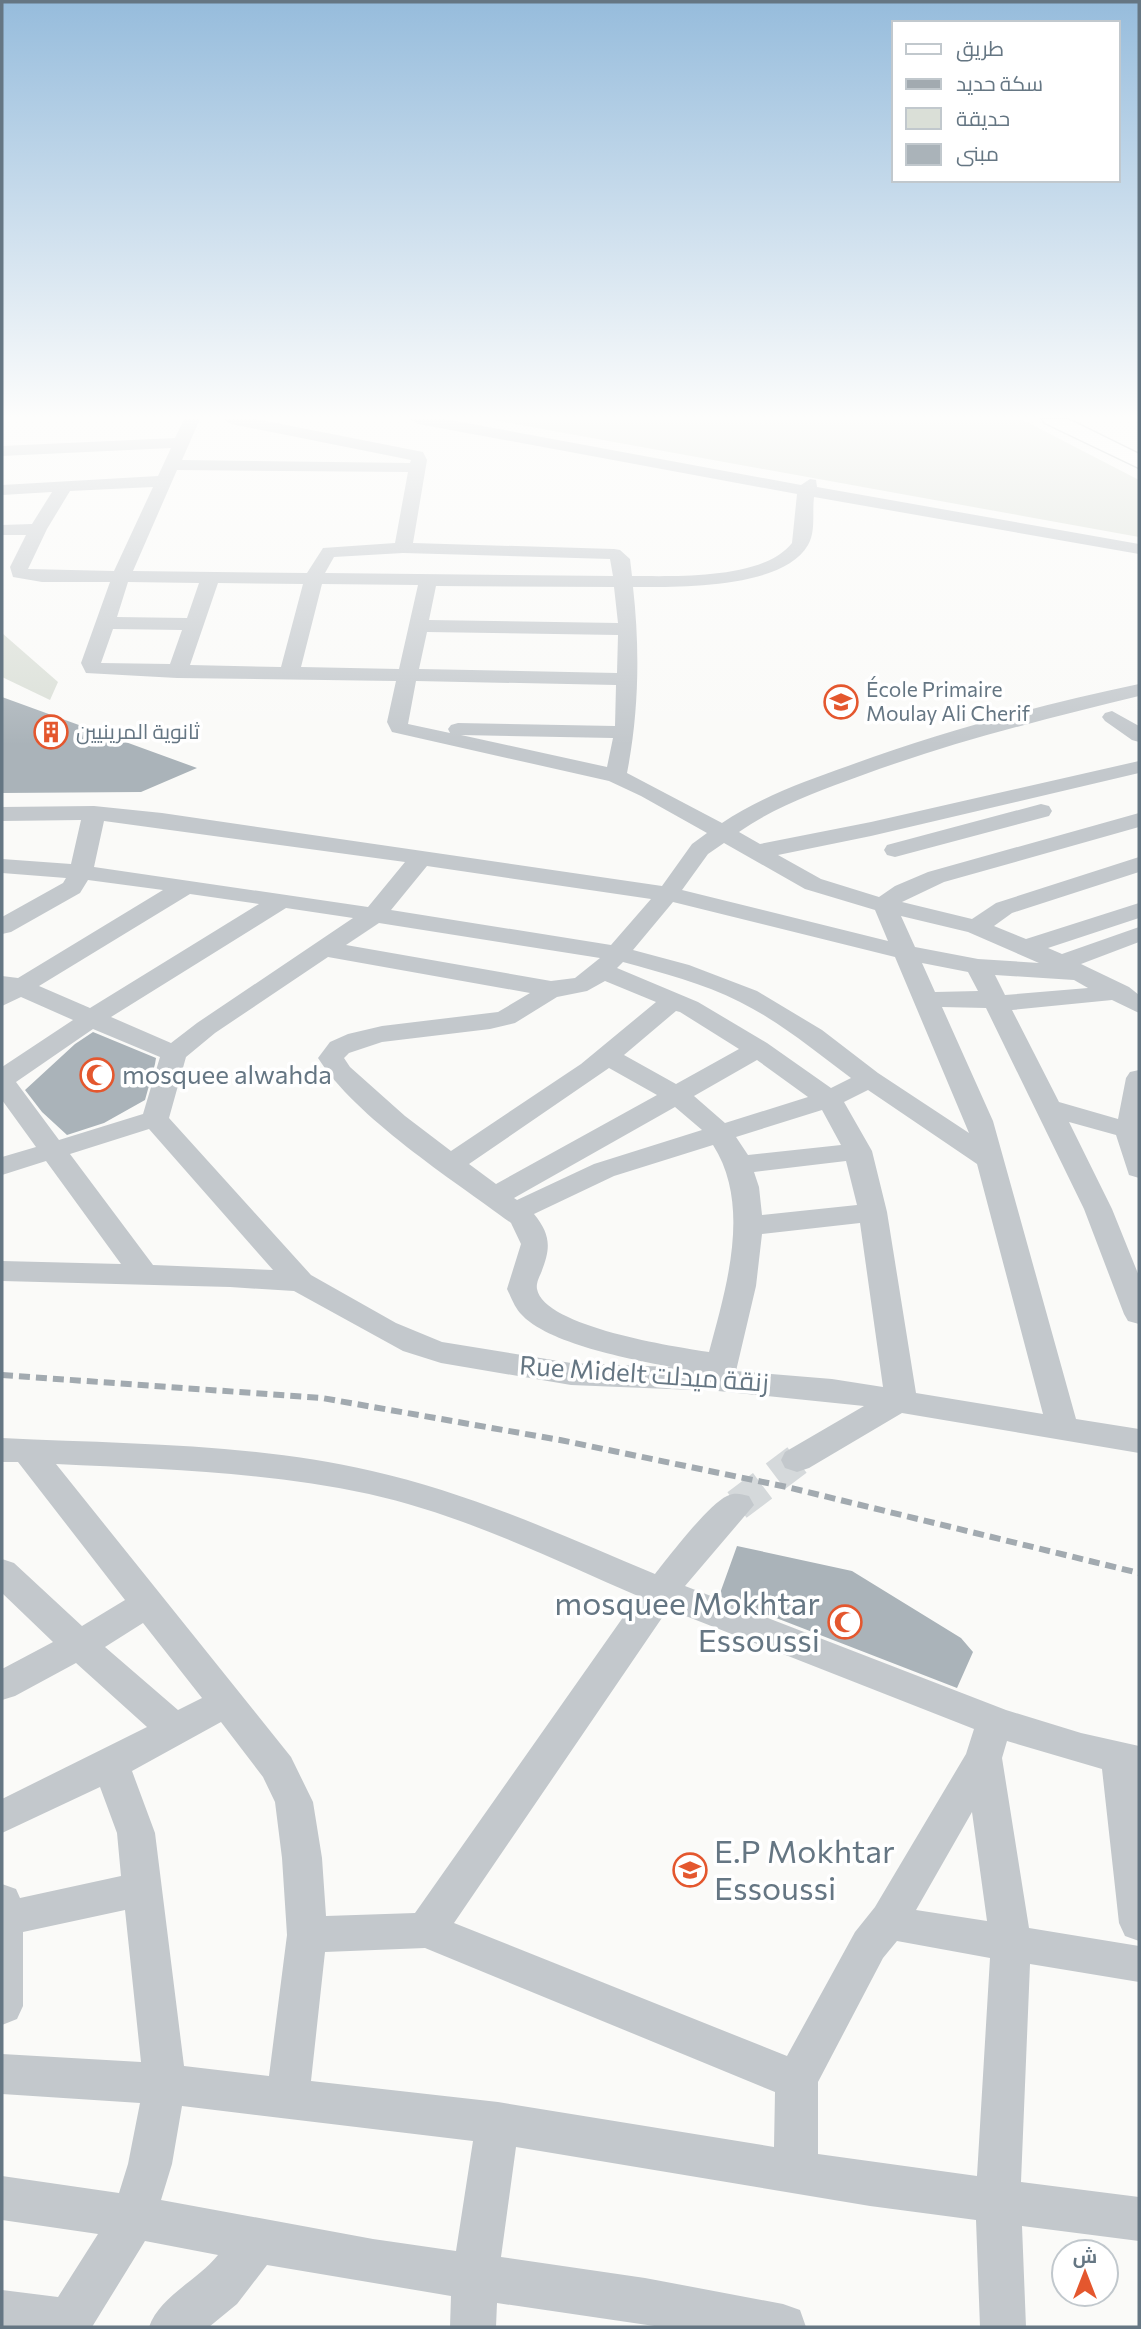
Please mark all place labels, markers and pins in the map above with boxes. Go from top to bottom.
place label: École Primaire Moulay Ali Cherif [866,676,1031,725]
school or university icon: École Primaire Moulay Ali Cherif [822,683,860,721]
building icon: ثانوية المرينيين [32,713,70,751]
place label: ثانوية المرينيين [76,718,200,745]
mosque icon: mosquee alwahda [78,1056,116,1094]
place label: mosquee alwahda [122,1058,332,1089]
place label: mosquee Mokhtar Essoussi [554,1582,820,1659]
mosque icon: mosquee Mokhtar Essoussi [826,1603,864,1641]
place label: E.P Mokhtar Essoussi [714,1830,895,1907]
school or university icon: E.P Mokhtar Essoussi [671,1851,709,1889]

